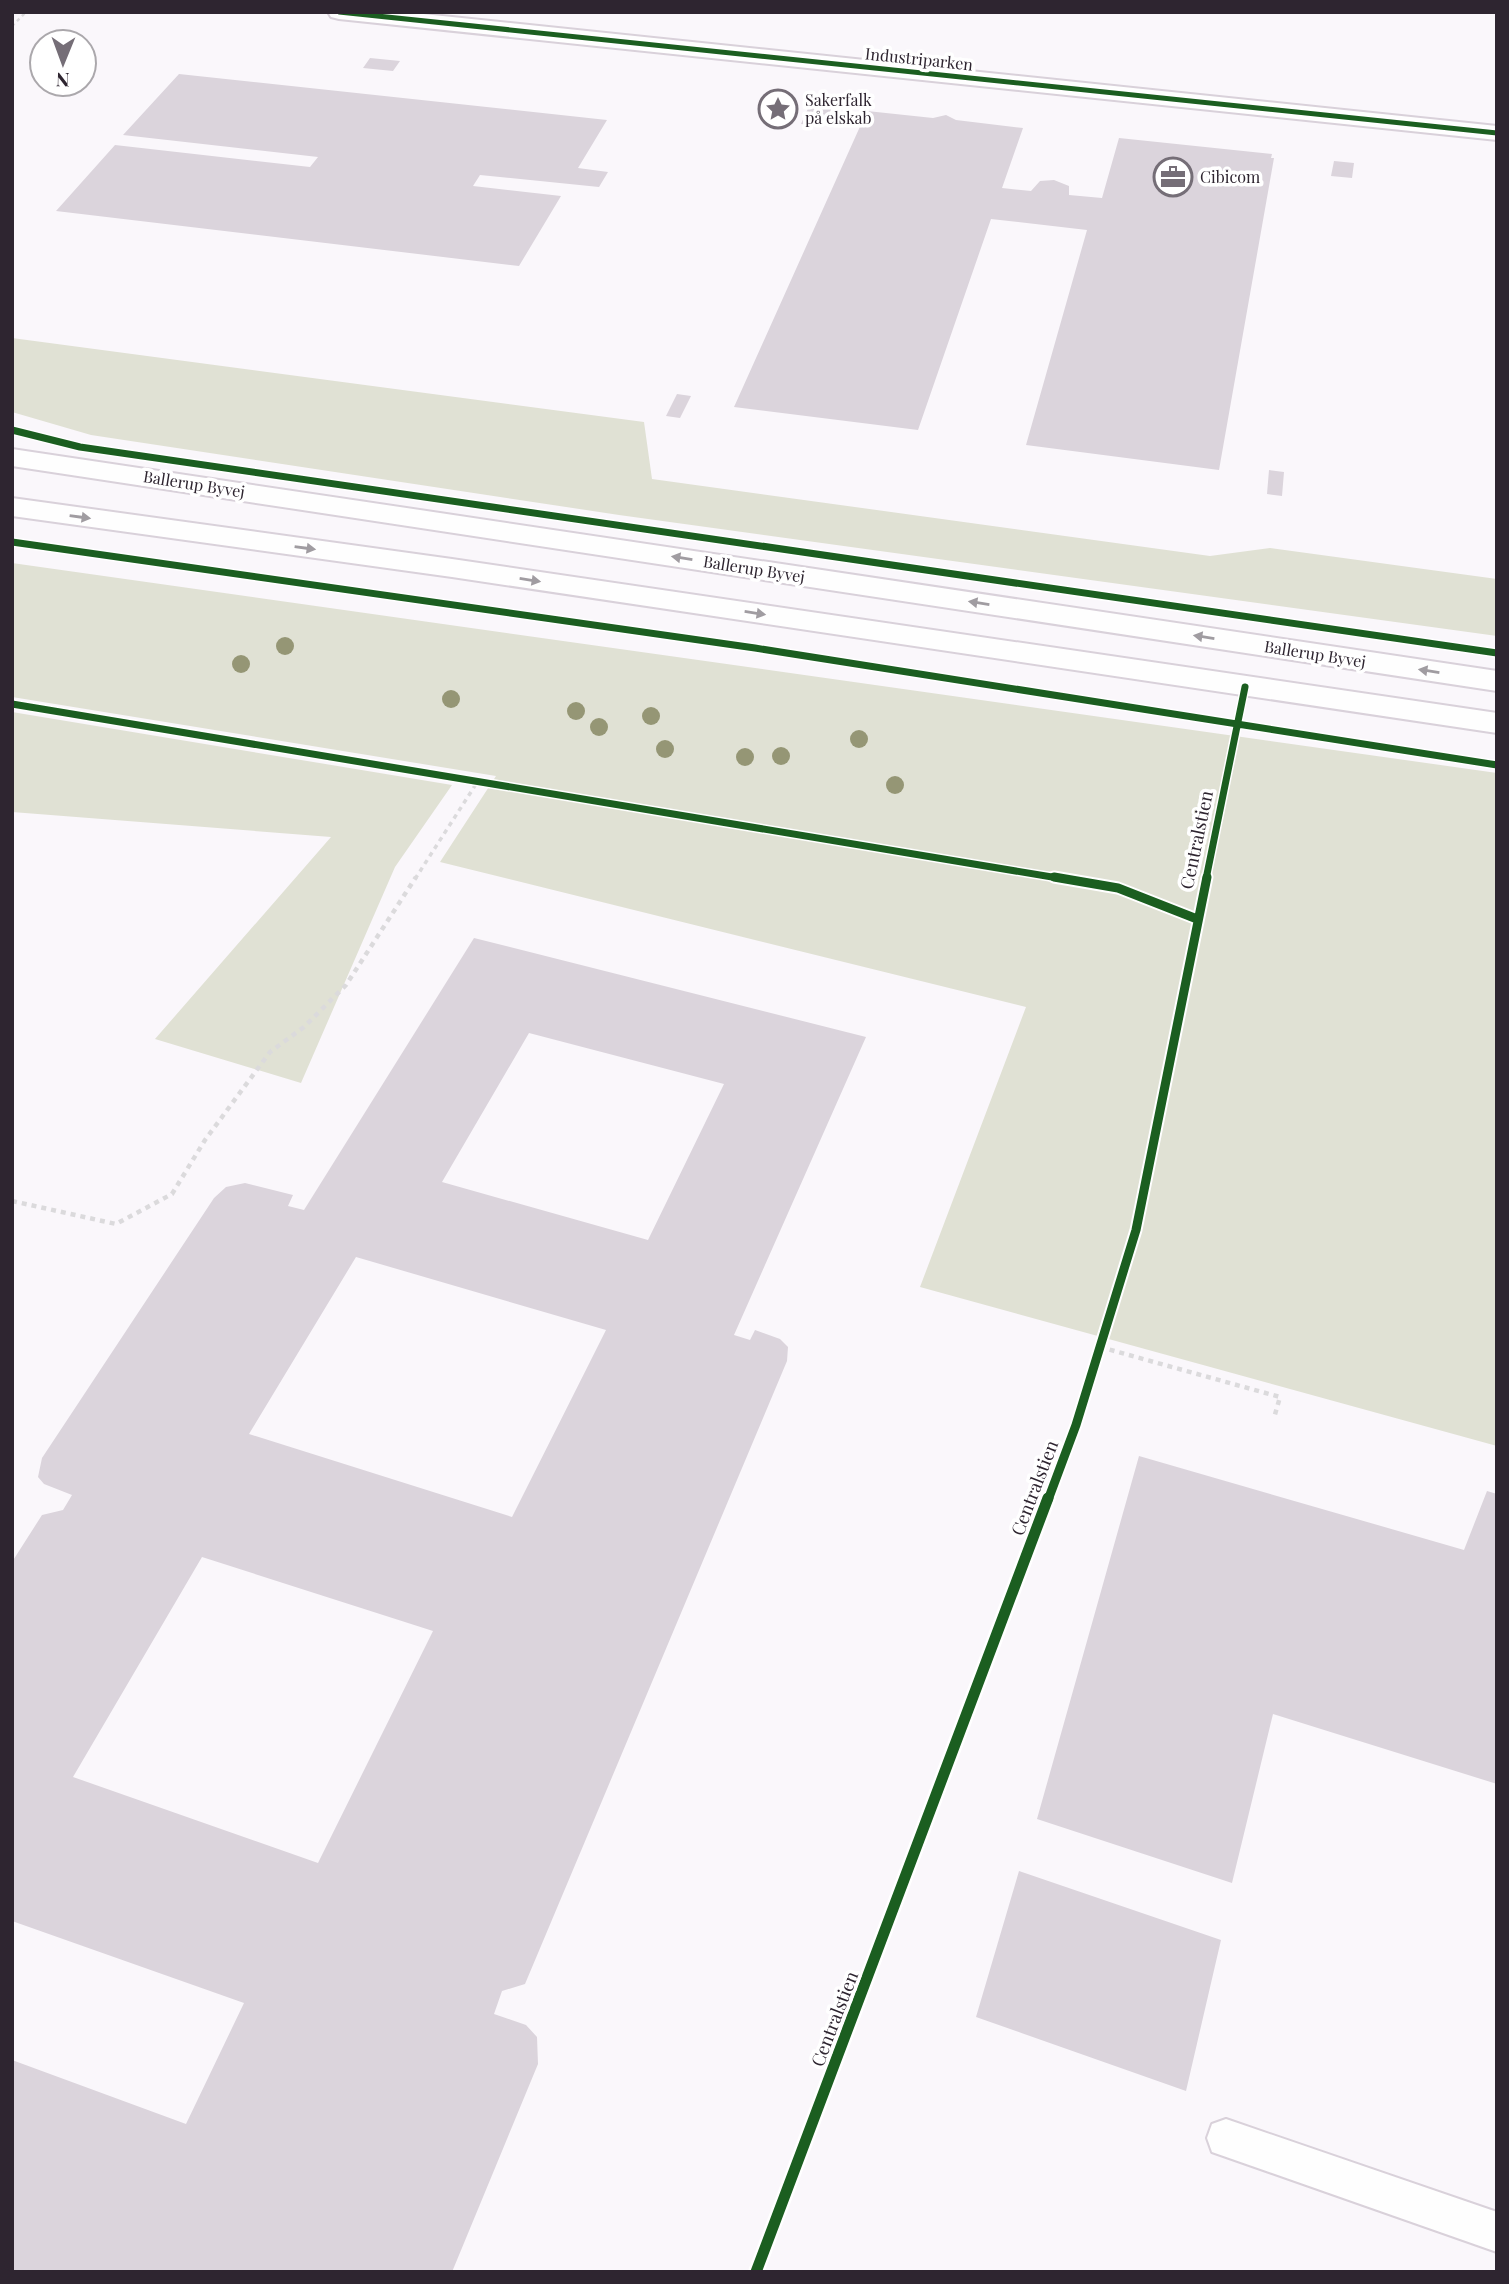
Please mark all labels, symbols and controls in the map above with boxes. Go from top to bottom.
north arrow [28,28,98,98]
street label: Industriparken [864,42,974,75]
text: N [55,68,70,94]
place icon: Sakerfalk på elskab [757,88,799,130]
place label: Sakerfalk på elskab [805,89,872,128]
office icon: Cibicom [1152,156,1194,198]
place label: Cibicom [1200,166,1260,187]
street label: Ballerup Byvej [142,465,246,502]
one-way arrow [69,511,91,522]
one-way arrow [294,542,316,553]
street label: Ballerup Byvej [702,550,806,587]
one-way arrow [671,552,693,563]
one-way arrow [520,574,542,585]
one-way arrow [968,597,990,608]
one-way arrow [745,608,767,619]
one-way arrow [1193,631,1215,642]
street label: Ballerup Byvej [1263,635,1367,672]
one-way arrow [1418,665,1440,676]
street label: Centralstien [1174,788,1218,891]
street label: Centralstien [1005,1436,1063,1539]
street label: Centralstien [805,1967,863,2070]

